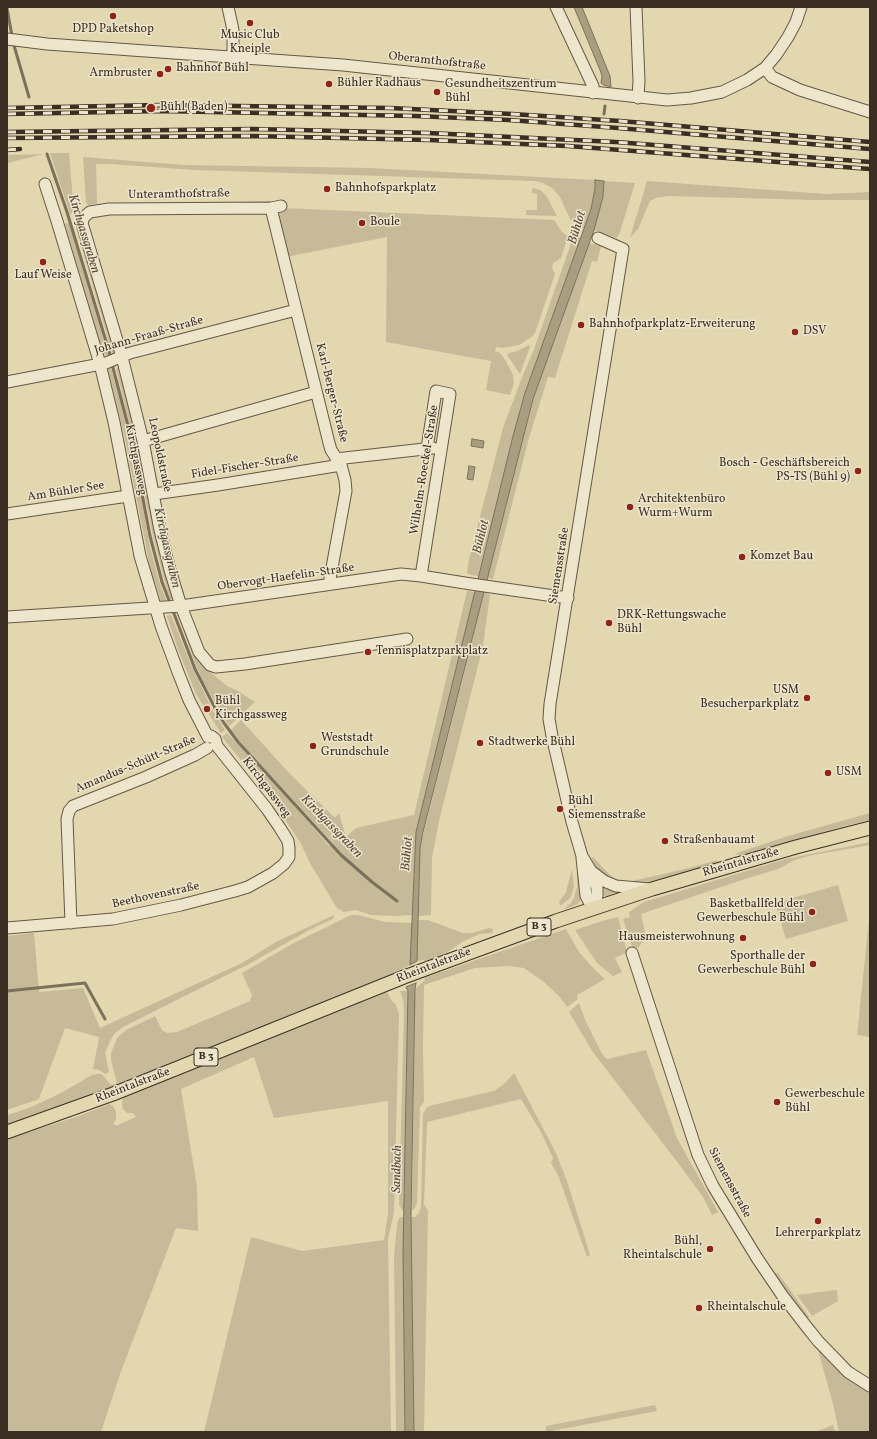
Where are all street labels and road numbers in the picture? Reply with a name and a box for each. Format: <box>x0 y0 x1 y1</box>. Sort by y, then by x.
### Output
street label: Oberamthofstraße <box>388 50 486 74</box>
street label: Unteramthofstraße <box>128 187 230 203</box>
street label: Johann-Fraaß-Straße <box>93 314 205 358</box>
street label: Karl-Berger-Straße <box>312 342 350 444</box>
street label: Wilhelm-Roeckel-Straße <box>408 404 442 536</box>
street label: Leopoldstraße <box>144 417 174 493</box>
street label: Kirchgassweg <box>121 423 149 497</box>
street label: Fidel-Fischer-Straße <box>190 451 300 483</box>
street label: Am Bühler See <box>27 479 105 505</box>
street label: Siemensstraße <box>547 526 573 606</box>
street label: Obervogt-Haefelin-Straße <box>217 561 355 595</box>
street label: Amandus-Schütt-Straße <box>74 733 198 797</box>
street label: Kirchgassweg <box>239 755 293 821</box>
street label: Rheintalstraße <box>701 845 781 881</box>
street label: Beethovenstraße <box>111 880 201 912</box>
road number: B 3 <box>527 918 551 936</box>
street label: Rheintalstraße <box>395 945 473 987</box>
road number: B 3 <box>194 1048 218 1066</box>
street label: Rheintalstraße <box>94 1065 172 1107</box>
street label: Siemensstraße <box>704 1145 754 1221</box>

